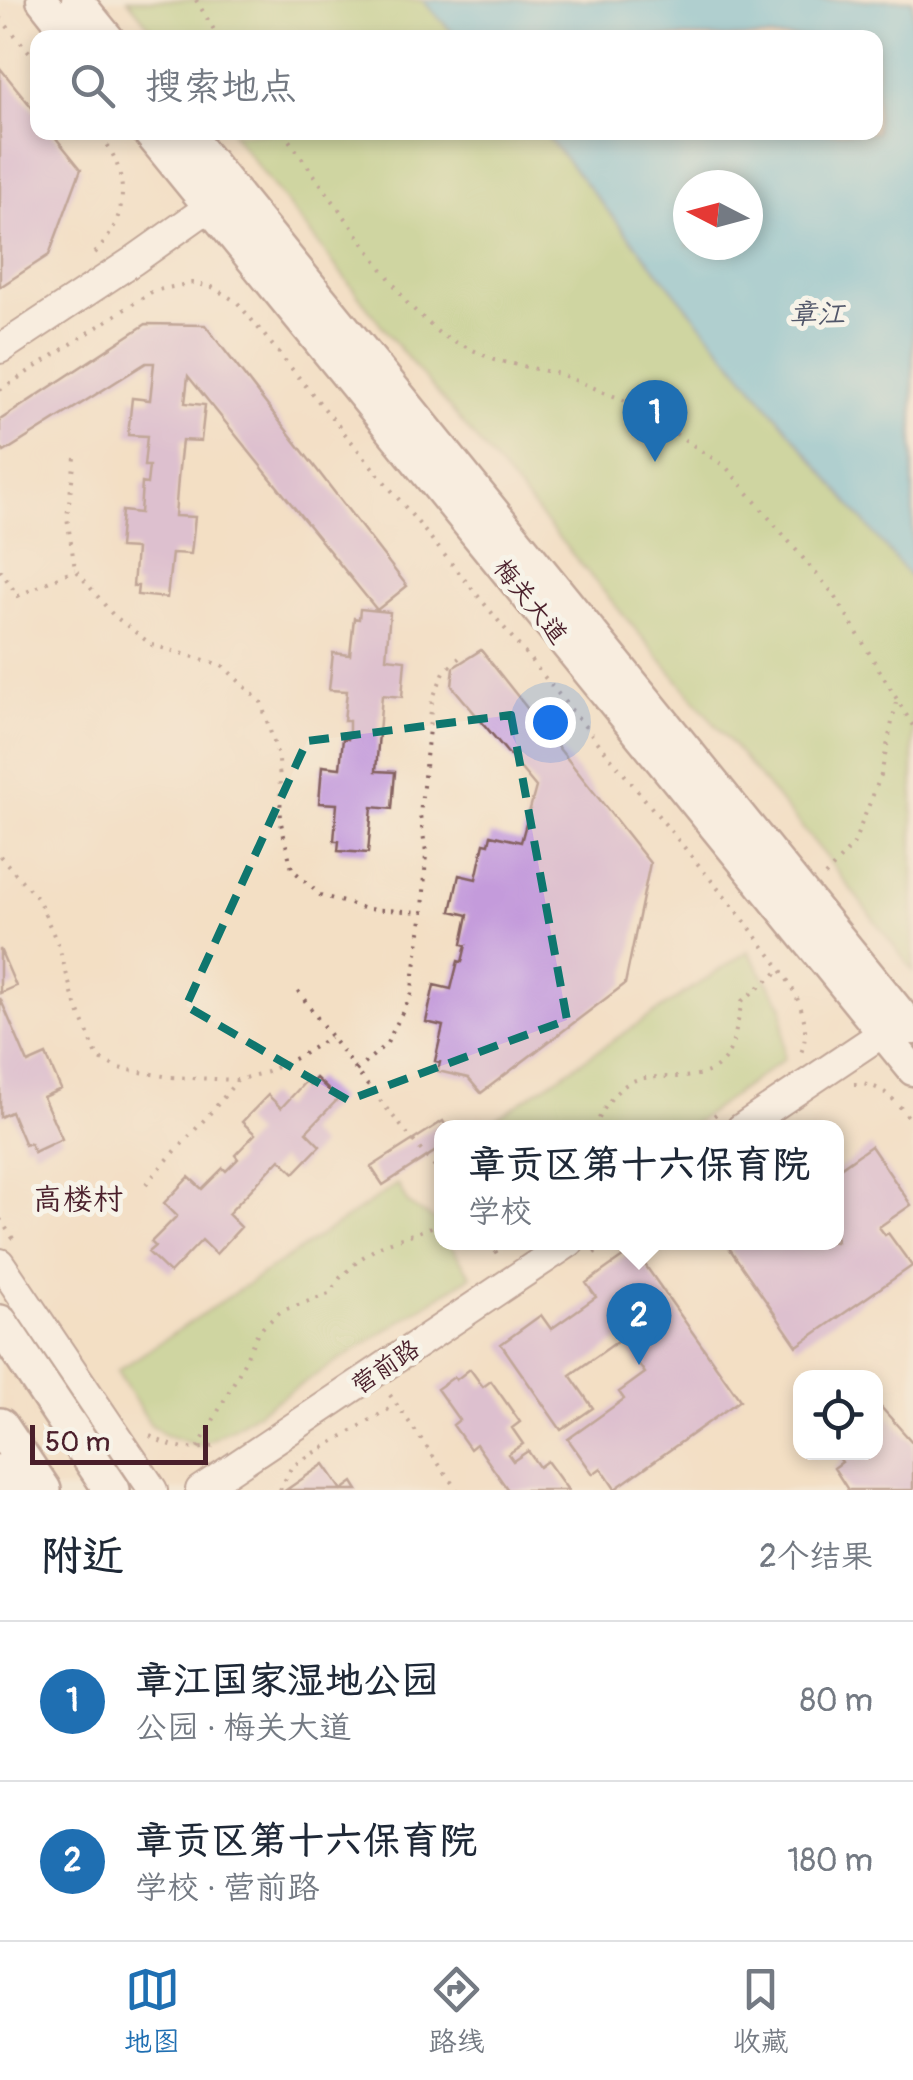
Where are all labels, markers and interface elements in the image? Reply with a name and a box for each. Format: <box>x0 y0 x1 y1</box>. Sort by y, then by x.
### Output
search box <box>30 30 883 140</box>
icon: search <box>65 58 120 113</box>
text: 搜索地点 <box>145 63 297 111</box>
north arrow <box>673 170 763 260</box>
water label: 章江 <box>789 297 847 332</box>
pin: 1 <box>622 380 688 462</box>
street label: 梅关大道 <box>486 553 573 651</box>
your location <box>525 697 576 748</box>
popup <box>434 1120 844 1250</box>
text: 章贡区第十六保育院 <box>468 1141 810 1189</box>
district label: 高楼村 <box>33 1181 123 1218</box>
text: 学校 <box>468 1192 532 1232</box>
pin: 2 <box>606 1282 672 1365</box>
street label: 营前路 <box>346 1333 426 1401</box>
map controls <box>793 1370 883 1460</box>
button: locate <box>793 1370 883 1460</box>
scale bar <box>30 1420 208 1464</box>
text: 50 m <box>45 1425 110 1460</box>
text: 附近 <box>40 1531 124 1583</box>
text: 2个结果 <box>759 1537 873 1577</box>
text: 章江国家湿地公园 <box>135 1657 439 1705</box>
text: 1 <box>66 1681 79 1721</box>
text: 80 m <box>800 1681 873 1721</box>
text: 公园 · 梅关大道 <box>135 1708 351 1748</box>
text: 章贡区第十六保育院 <box>135 1817 477 1865</box>
text: 2 <box>64 1841 81 1881</box>
text: 180 m <box>787 1841 873 1881</box>
text: 学校 · 营前路 <box>135 1868 319 1908</box>
tab: 地图 <box>124 1962 180 2060</box>
tab: 路线 <box>428 1962 485 2060</box>
tab: 收藏 <box>733 1962 789 2060</box>

